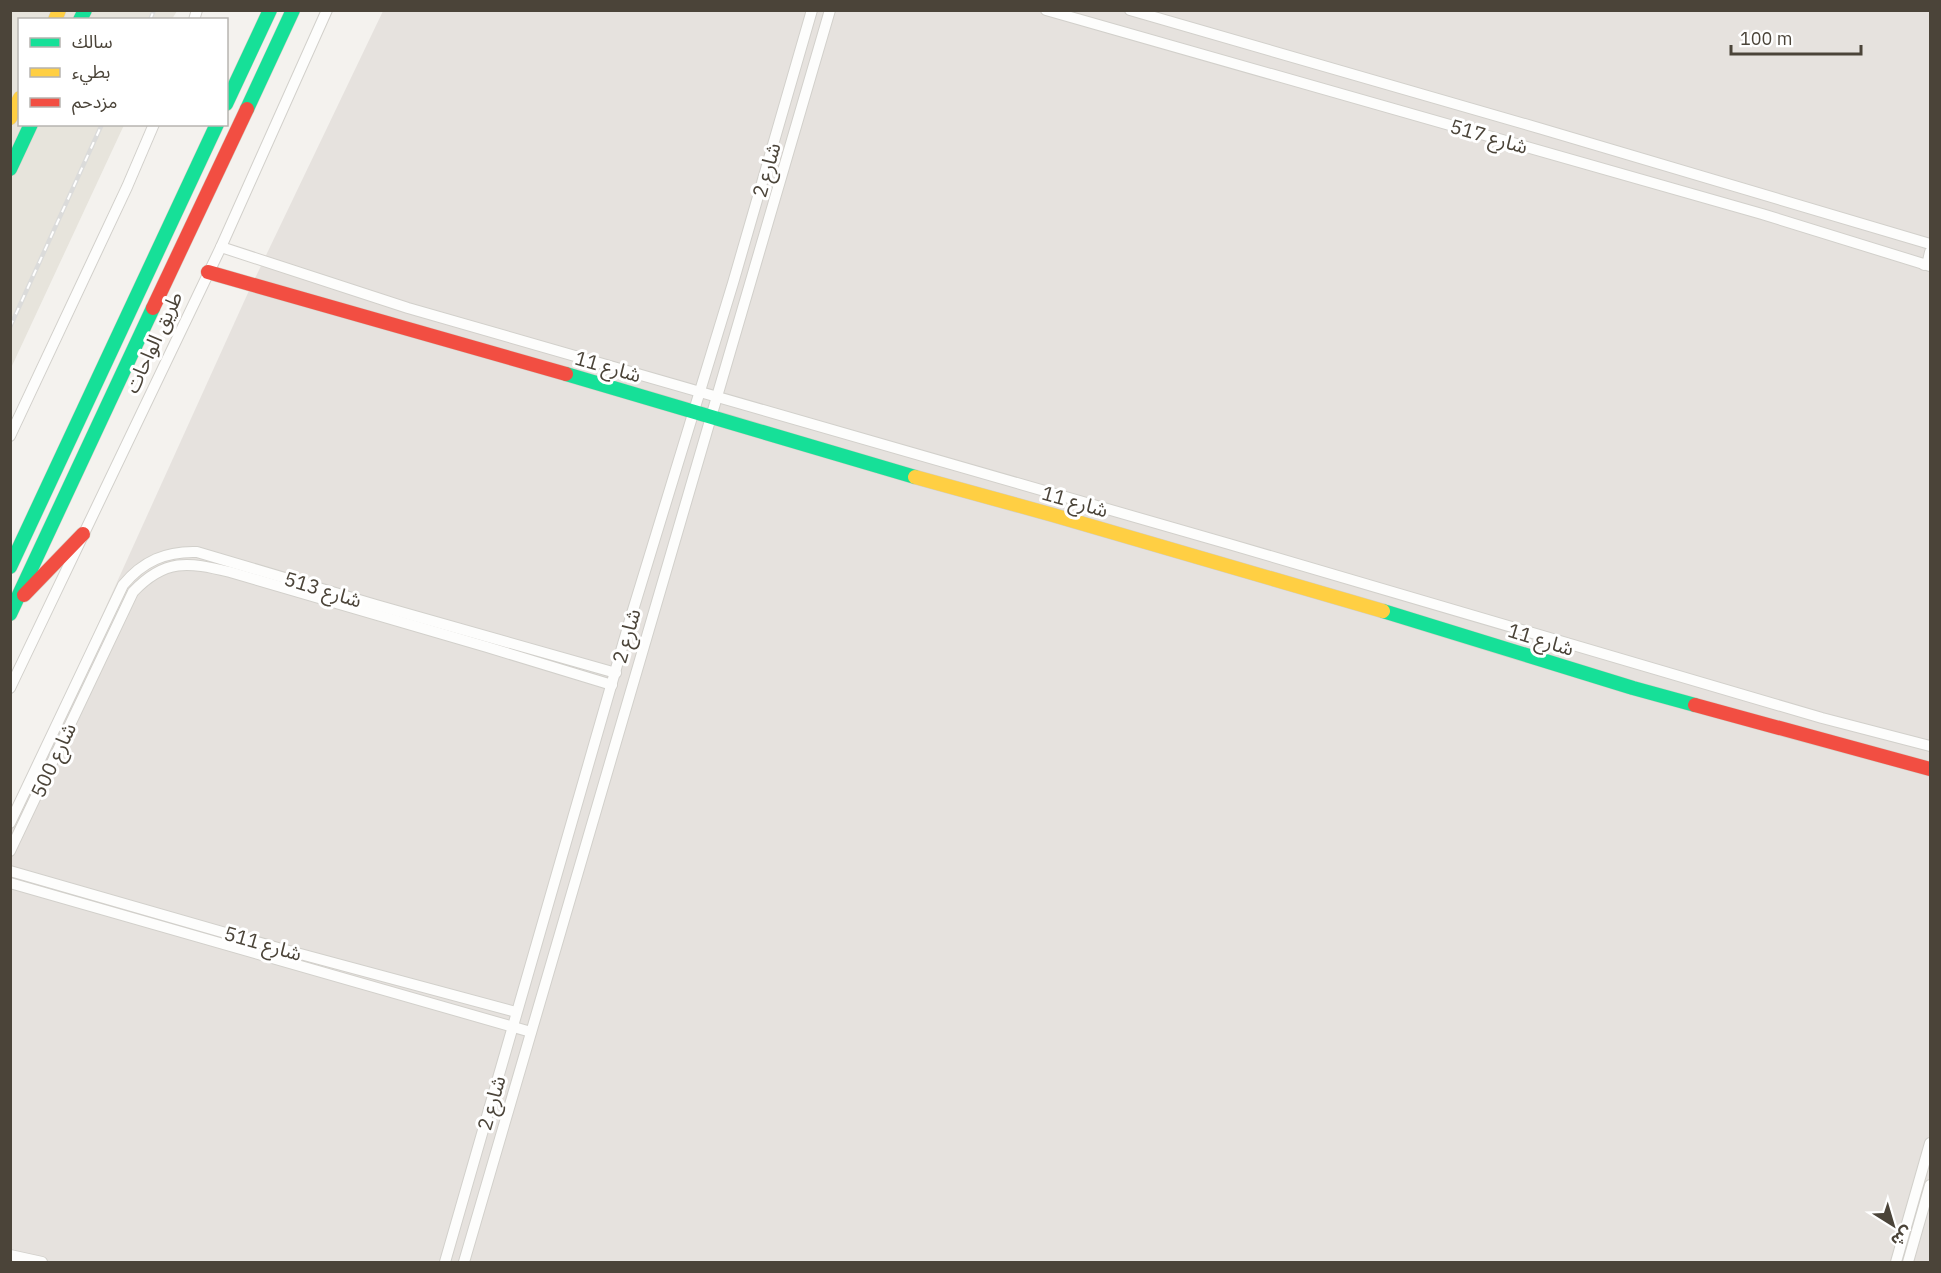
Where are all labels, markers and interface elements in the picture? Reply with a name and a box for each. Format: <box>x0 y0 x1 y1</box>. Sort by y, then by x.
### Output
legend <box>18 18 228 126</box>
scale bar <box>1731 18 1862 56</box>
text: 100 m <box>1740 27 1792 50</box>
text: سالك <box>72 30 113 53</box>
text: بطيء <box>72 60 110 85</box>
text: مزدحم <box>72 90 117 115</box>
street label: شارع 517 <box>1446 112 1531 162</box>
street label: شارع 2 <box>745 140 789 201</box>
street label: طريق الواحات <box>118 287 188 397</box>
street label: شارع 11 <box>571 344 644 390</box>
street label: شارع 11 <box>1038 479 1111 525</box>
street label: شارع 513 <box>280 564 365 615</box>
street label: شارع 2 <box>605 606 649 667</box>
street label: شارع 11 <box>1504 616 1577 664</box>
street label: شارع 500 <box>24 718 84 803</box>
street label: شارع 511 <box>220 919 305 969</box>
street label: شارع 2 <box>470 1073 514 1134</box>
north arrow <box>1863 1195 1923 1255</box>
text: ش <box>1887 1222 1917 1252</box>

